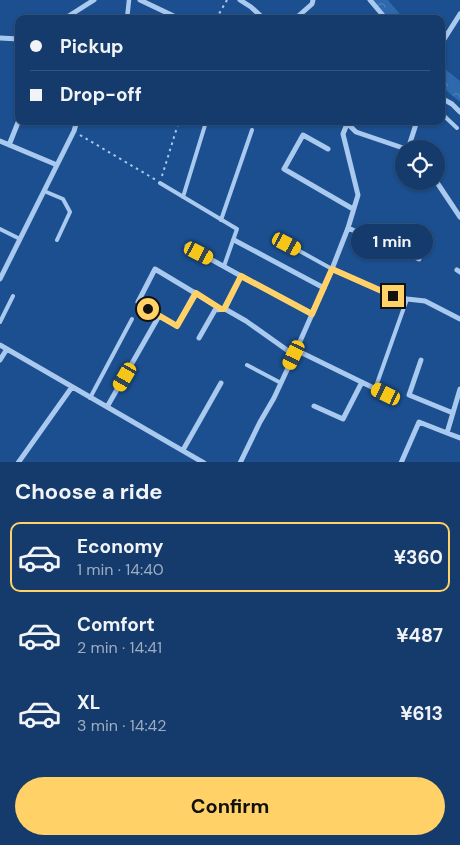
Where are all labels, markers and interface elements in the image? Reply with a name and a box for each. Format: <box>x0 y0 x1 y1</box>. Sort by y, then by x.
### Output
text: Pickup <box>60 34 124 59</box>
text: Drop-off <box>60 82 142 107</box>
map controls <box>395 140 445 190</box>
button: locate <box>395 140 445 190</box>
callout: 1 min <box>352 224 434 258</box>
car <box>270 230 303 258</box>
text: 1 min <box>373 231 411 252</box>
car <box>182 240 215 266</box>
route end <box>382 285 404 307</box>
route start <box>137 298 159 320</box>
car <box>280 338 307 372</box>
car <box>111 360 138 394</box>
car <box>369 381 402 407</box>
text: Choose a ride <box>15 477 163 506</box>
text: Economy <box>77 534 164 559</box>
icon: car <box>17 535 62 580</box>
text: ¥360 <box>394 545 443 570</box>
text: 1 min · 14:40 <box>77 559 164 580</box>
text: Comfort <box>77 612 155 637</box>
icon: car <box>17 613 62 658</box>
text: ¥487 <box>396 623 443 648</box>
text: 2 min · 14:41 <box>77 637 162 658</box>
text: XL <box>77 690 100 715</box>
icon: car <box>17 691 62 736</box>
text: ¥613 <box>400 701 443 726</box>
text: 3 min · 14:42 <box>77 715 167 736</box>
button: Confirm <box>15 777 445 835</box>

